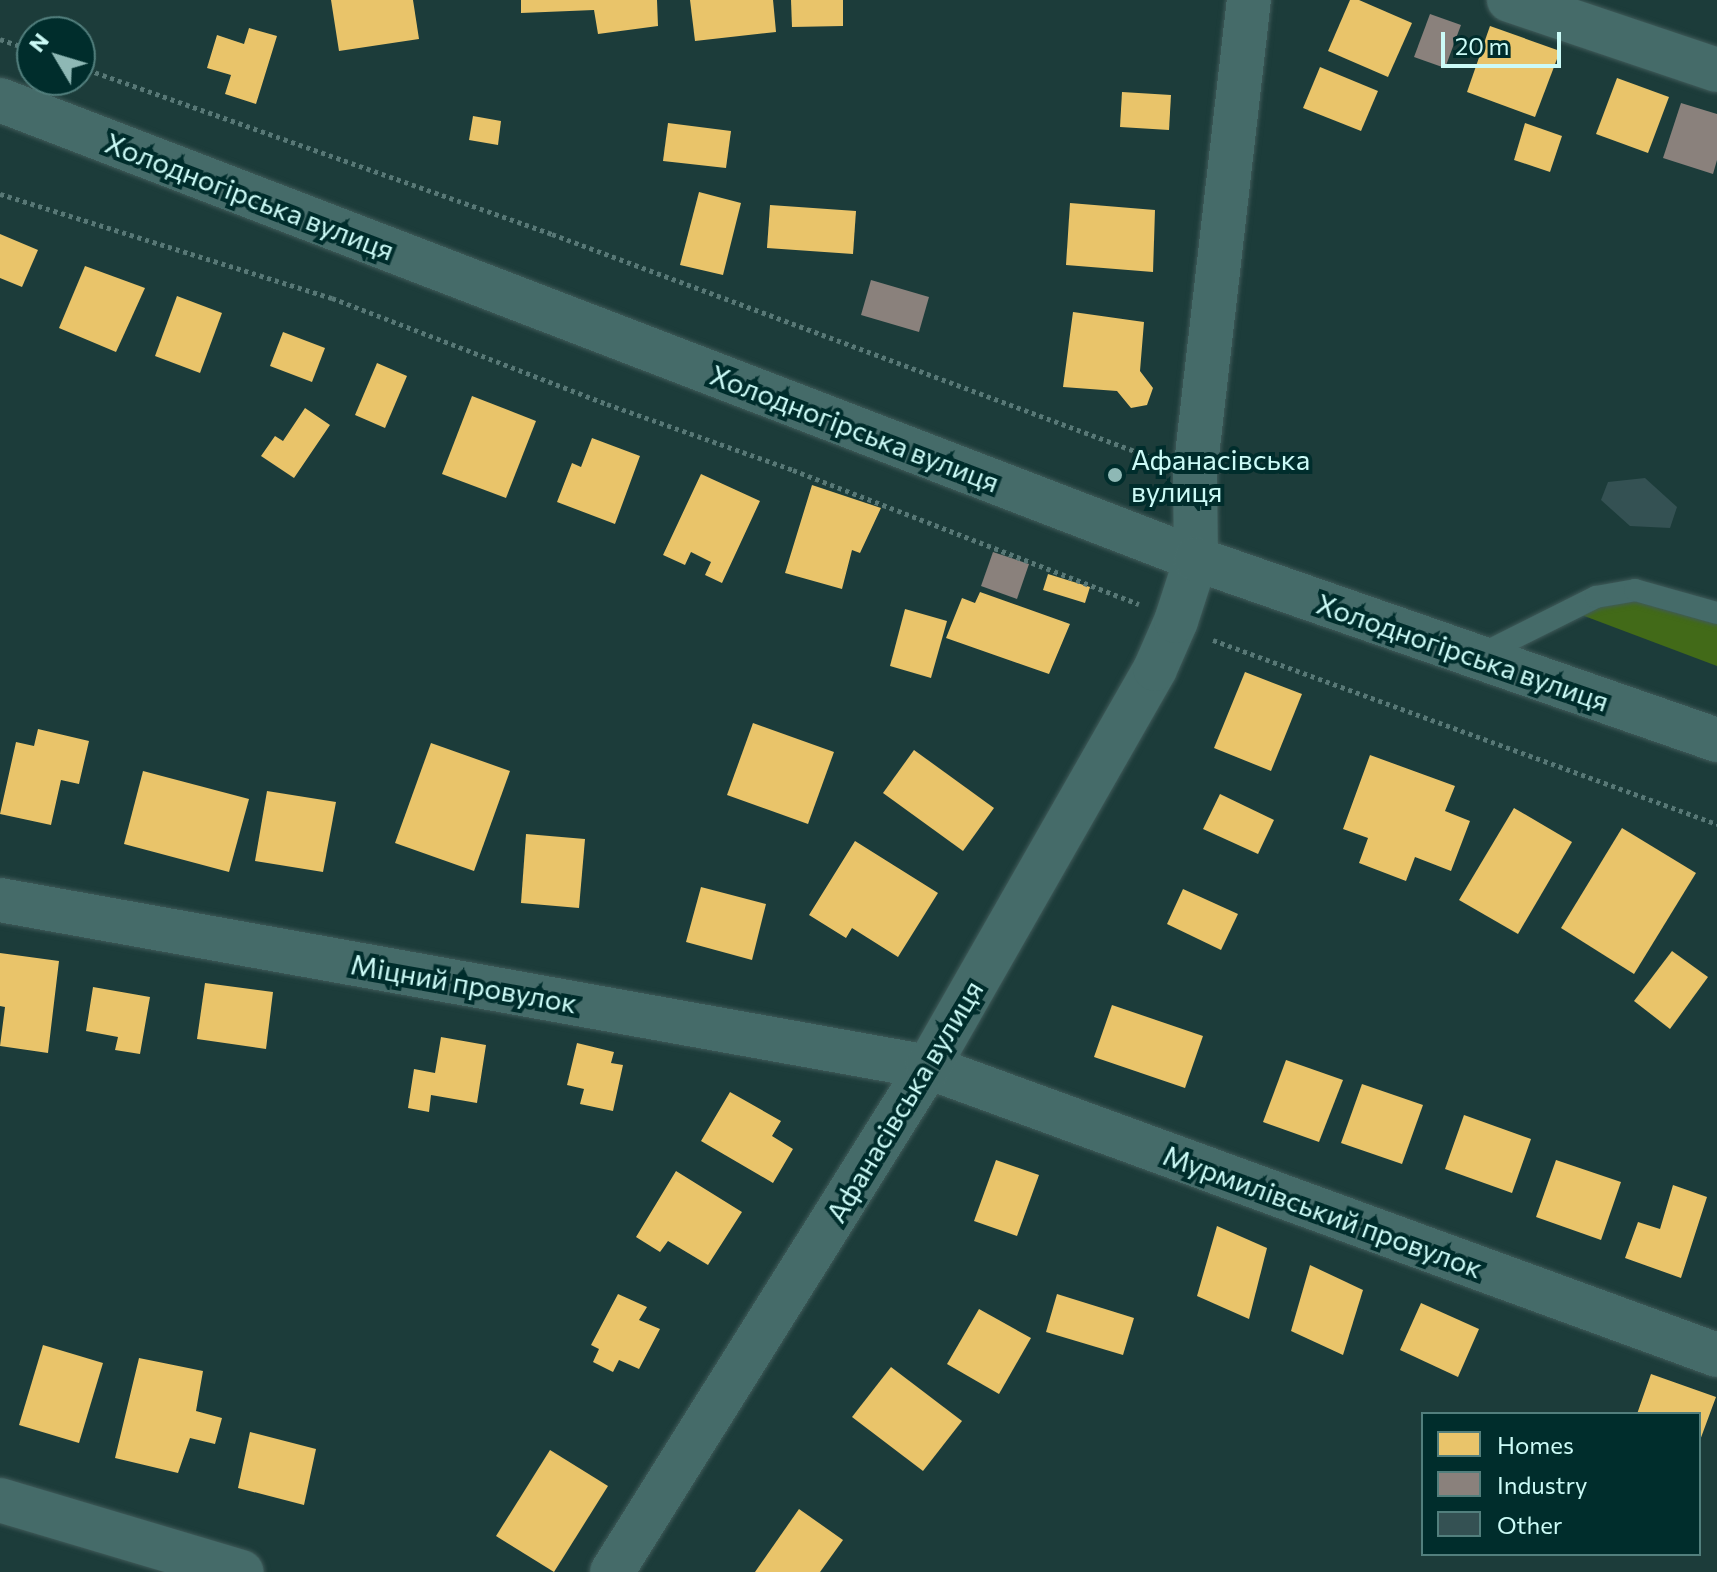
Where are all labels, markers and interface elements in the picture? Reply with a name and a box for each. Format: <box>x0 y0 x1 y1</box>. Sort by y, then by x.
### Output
north arrow <box>16 16 96 96</box>
scale bar <box>1445 16 1565 66</box>
text: N <box>23 27 54 57</box>
text: 20 m <box>1455 31 1509 60</box>
street label: Холодногірська вулиця <box>101 125 399 267</box>
street label: Холодногірська вулиця <box>706 357 1004 499</box>
place label: Афанасівська вулиця <box>1131 442 1310 508</box>
marker: Афанасівська вулиця <box>1106 466 1124 484</box>
street label: Холодногірська вулиця <box>1312 586 1614 718</box>
street label: Міцний провулок <box>348 947 580 1019</box>
street label: Афанасівська вулиця <box>818 974 990 1228</box>
street label: Мурмилівський провулок <box>1159 1138 1487 1284</box>
legend <box>1421 1412 1701 1556</box>
text: Homes <box>1497 1430 1574 1459</box>
text: Industry <box>1497 1470 1587 1499</box>
text: Other <box>1497 1510 1562 1539</box>

